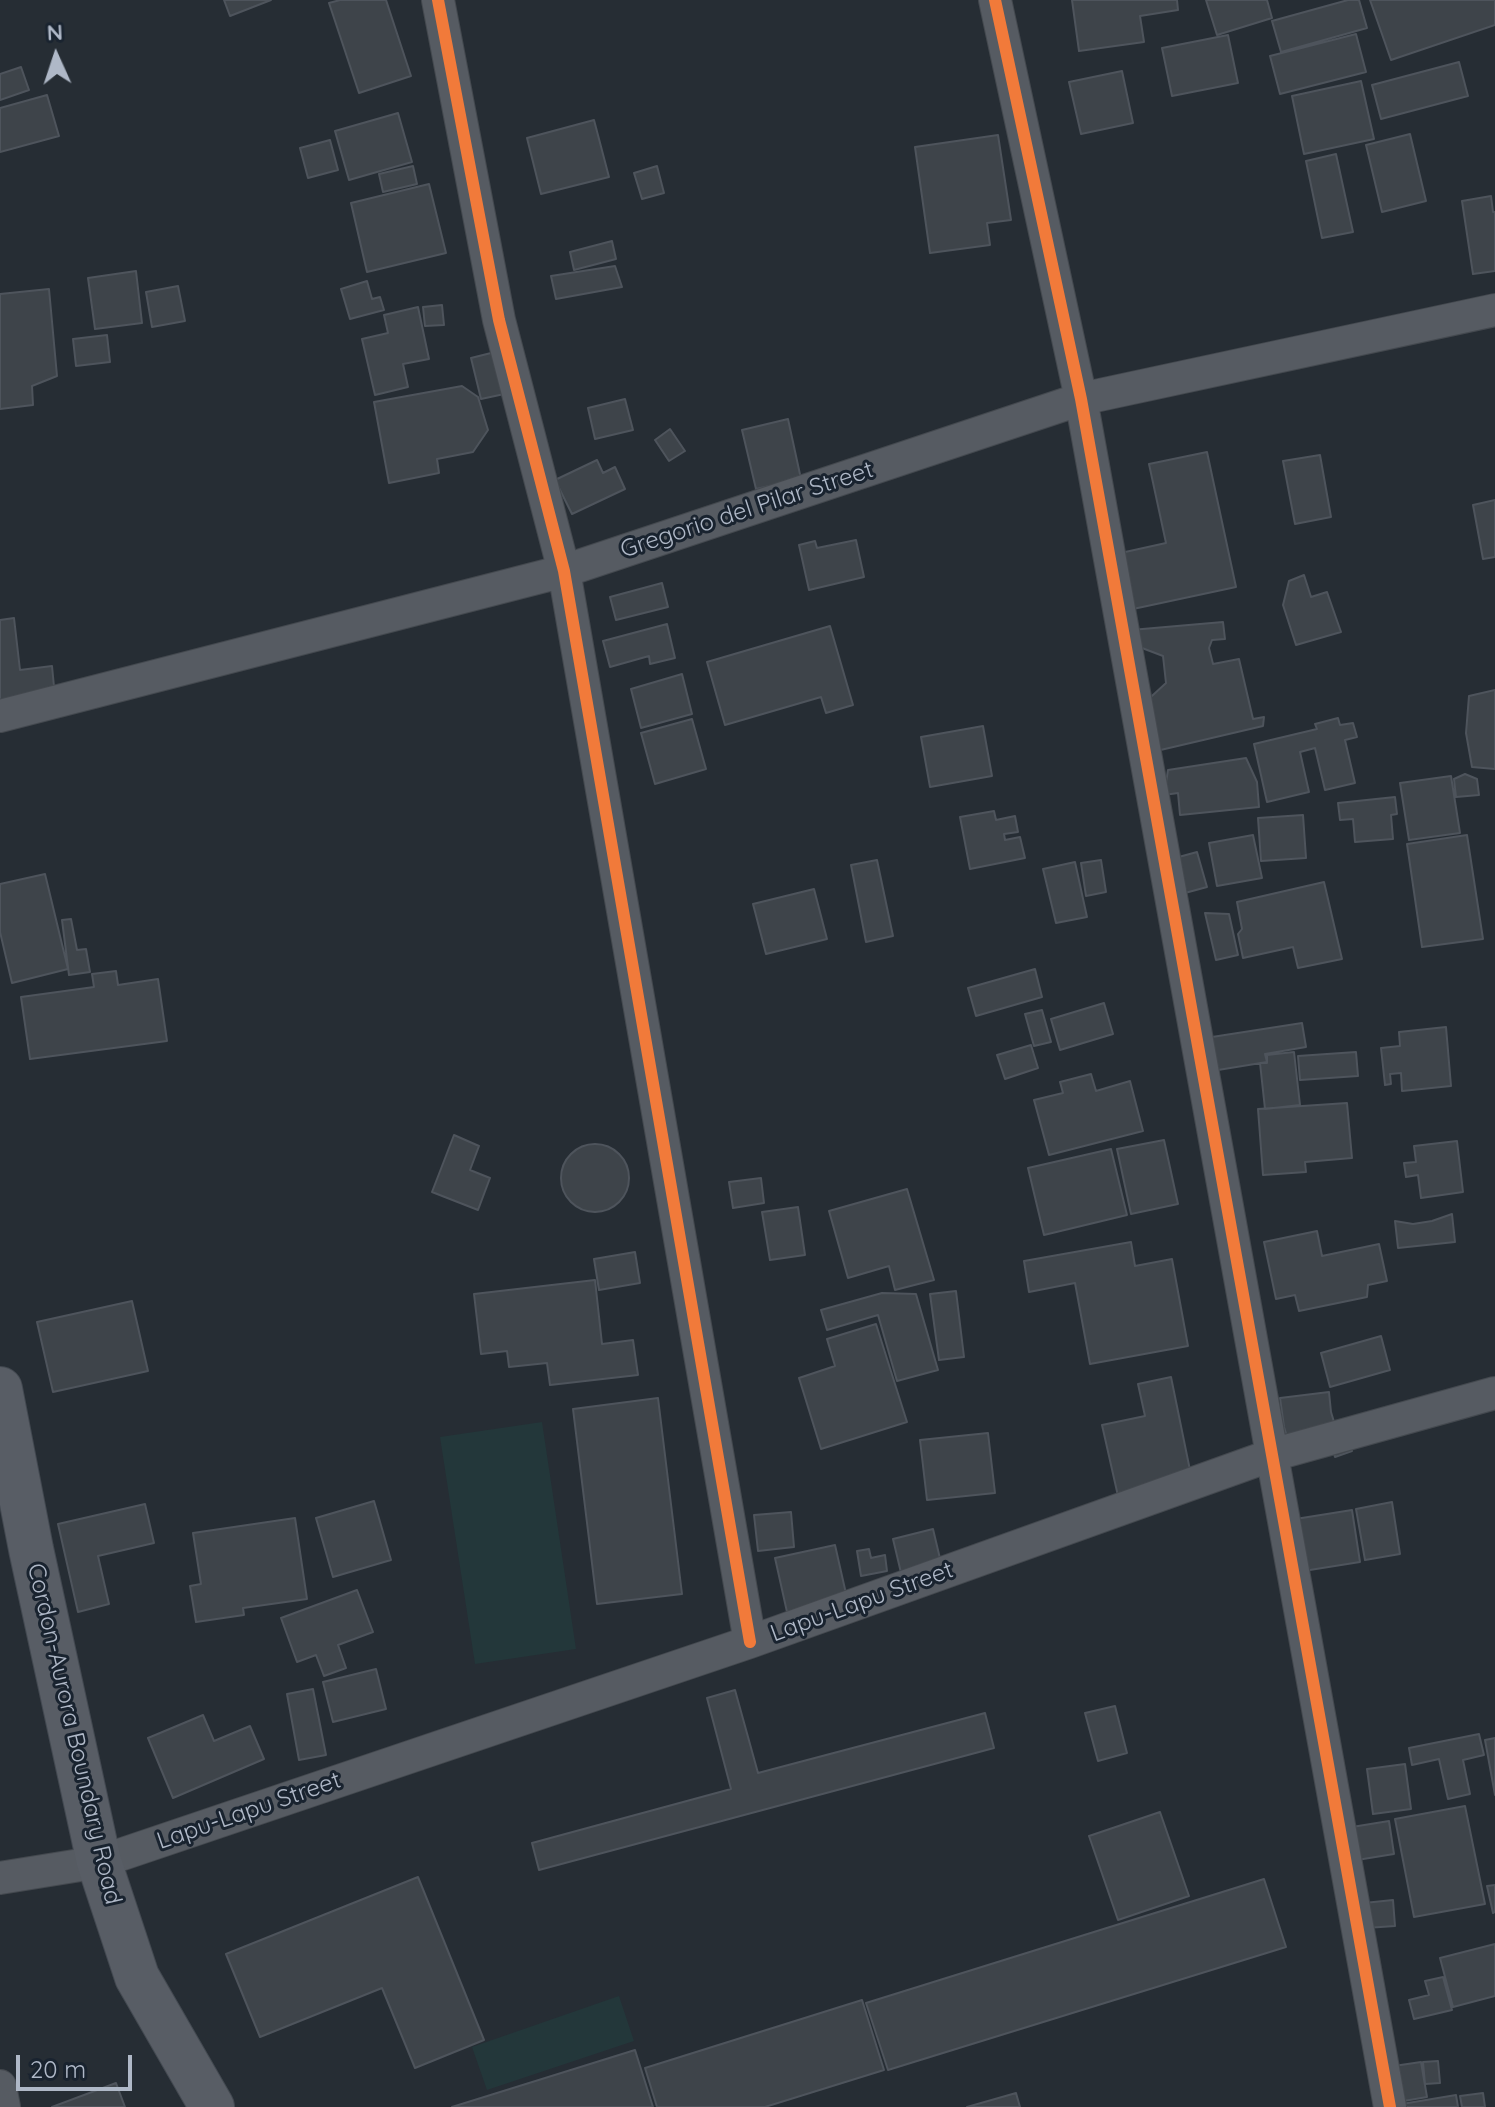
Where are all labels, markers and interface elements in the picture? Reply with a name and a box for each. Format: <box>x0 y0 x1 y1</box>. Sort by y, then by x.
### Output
north arrow <box>16 16 96 96</box>
text: N <box>46 18 64 46</box>
street label: Gregorio del Pilar Street <box>617 455 877 565</box>
street label: Lapu-Lapu Street <box>767 1556 957 1648</box>
street label: Cordon-Aurora Boundary Road <box>21 1561 127 1907</box>
street label: Lapu-Lapu Street <box>153 1766 345 1856</box>
scale bar <box>20 2039 136 2089</box>
text: 20 m <box>30 2054 86 2084</box>

